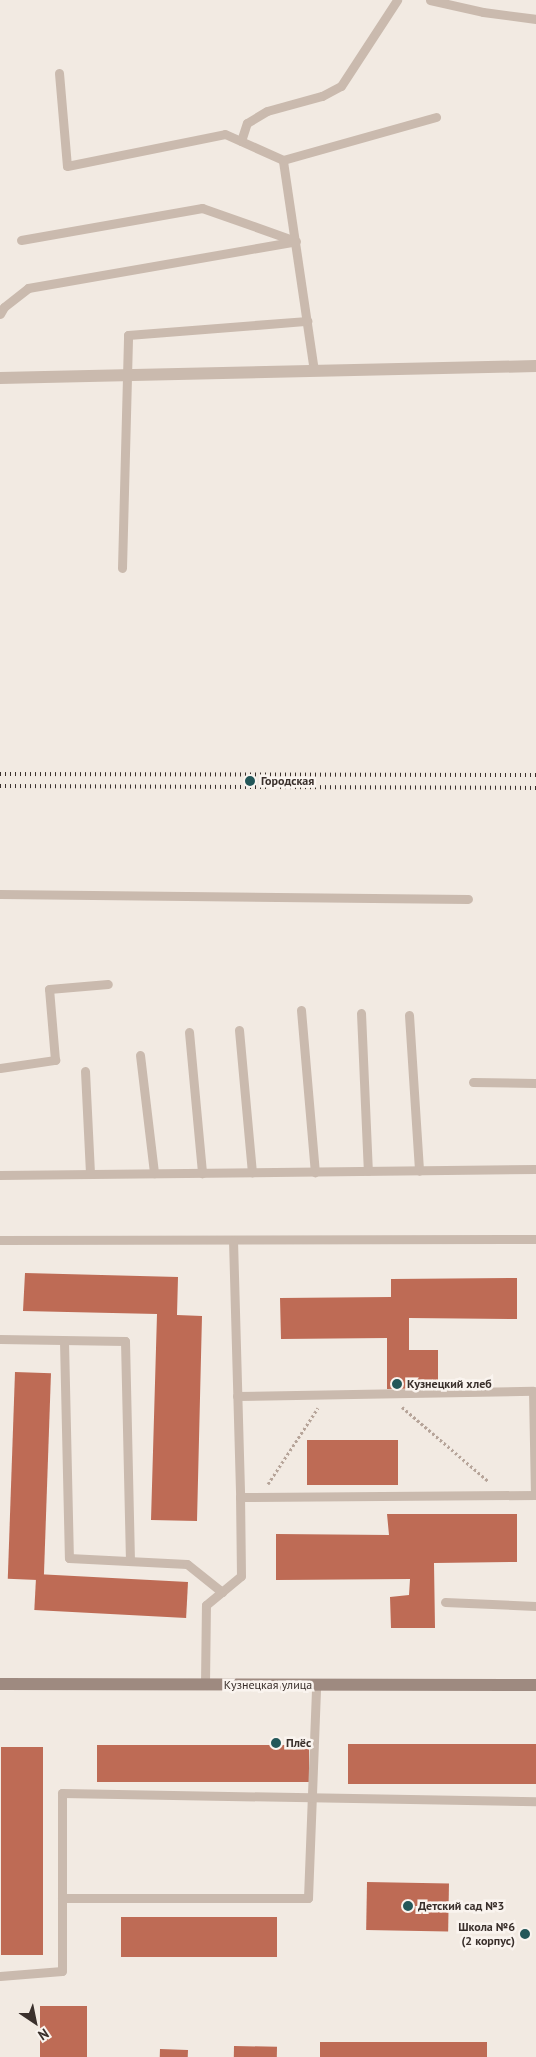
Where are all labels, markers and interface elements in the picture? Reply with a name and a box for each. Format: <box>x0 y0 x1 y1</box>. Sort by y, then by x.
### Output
marker: Городская <box>243 774 257 788</box>
place label: Городская <box>261 774 314 788</box>
place label: Кузнецкий хлеб <box>407 1377 492 1391</box>
marker: Кузнецкий хлеб <box>391 1378 403 1390</box>
street label: Кузнецкая улица <box>224 1678 312 1692</box>
place label: Плёс <box>286 1736 311 1750</box>
marker: Плёс <box>270 1737 282 1749</box>
place label: Детский сад №3 <box>418 1899 504 1913</box>
marker: Детский сад №3 <box>402 1900 414 1912</box>
place label: Школа №6 (2 корпус) <box>458 1920 515 1948</box>
marker: Школа №6 (2 корпус) <box>519 1928 531 1940</box>
north arrow <box>10 1997 60 2047</box>
text: N <box>35 2024 52 2044</box>

